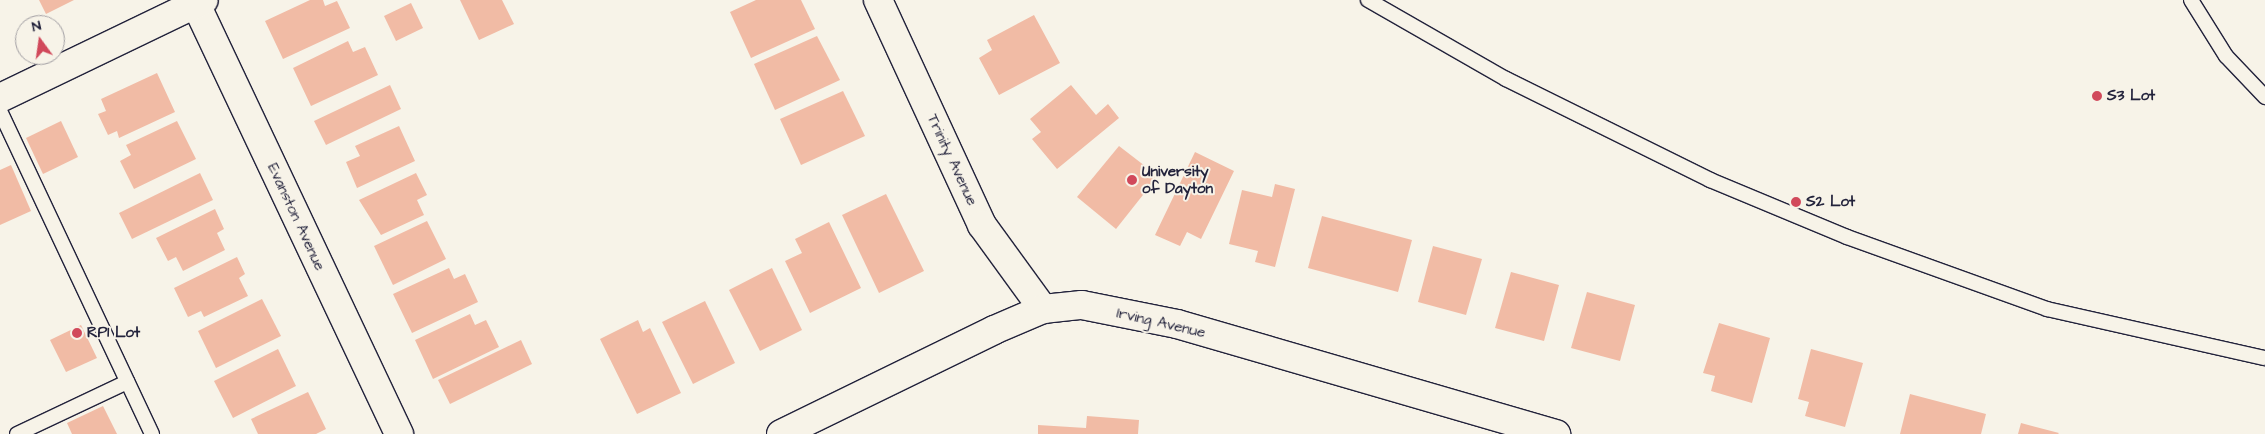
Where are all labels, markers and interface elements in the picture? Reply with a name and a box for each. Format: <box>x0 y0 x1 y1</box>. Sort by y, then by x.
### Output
north arrow <box>15 15 65 65</box>
text: N <box>30 16 43 37</box>
place label: S3 Lot <box>2107 87 2155 105</box>
marker: S3 Lot <box>2091 90 2103 102</box>
street label: Trinity Avenue <box>923 111 981 209</box>
street label: Evanston Avenue <box>263 161 329 273</box>
place label: University of Dayton <box>1142 162 1213 197</box>
marker: University of Dayton <box>1126 174 1138 186</box>
place label: S2 Lot <box>1806 193 1855 211</box>
marker: S2 Lot <box>1790 196 1802 208</box>
street label: Irving Avenue <box>1115 304 1207 342</box>
place label: RP1 Lot <box>87 324 140 342</box>
marker: RP1 Lot <box>71 327 83 339</box>

